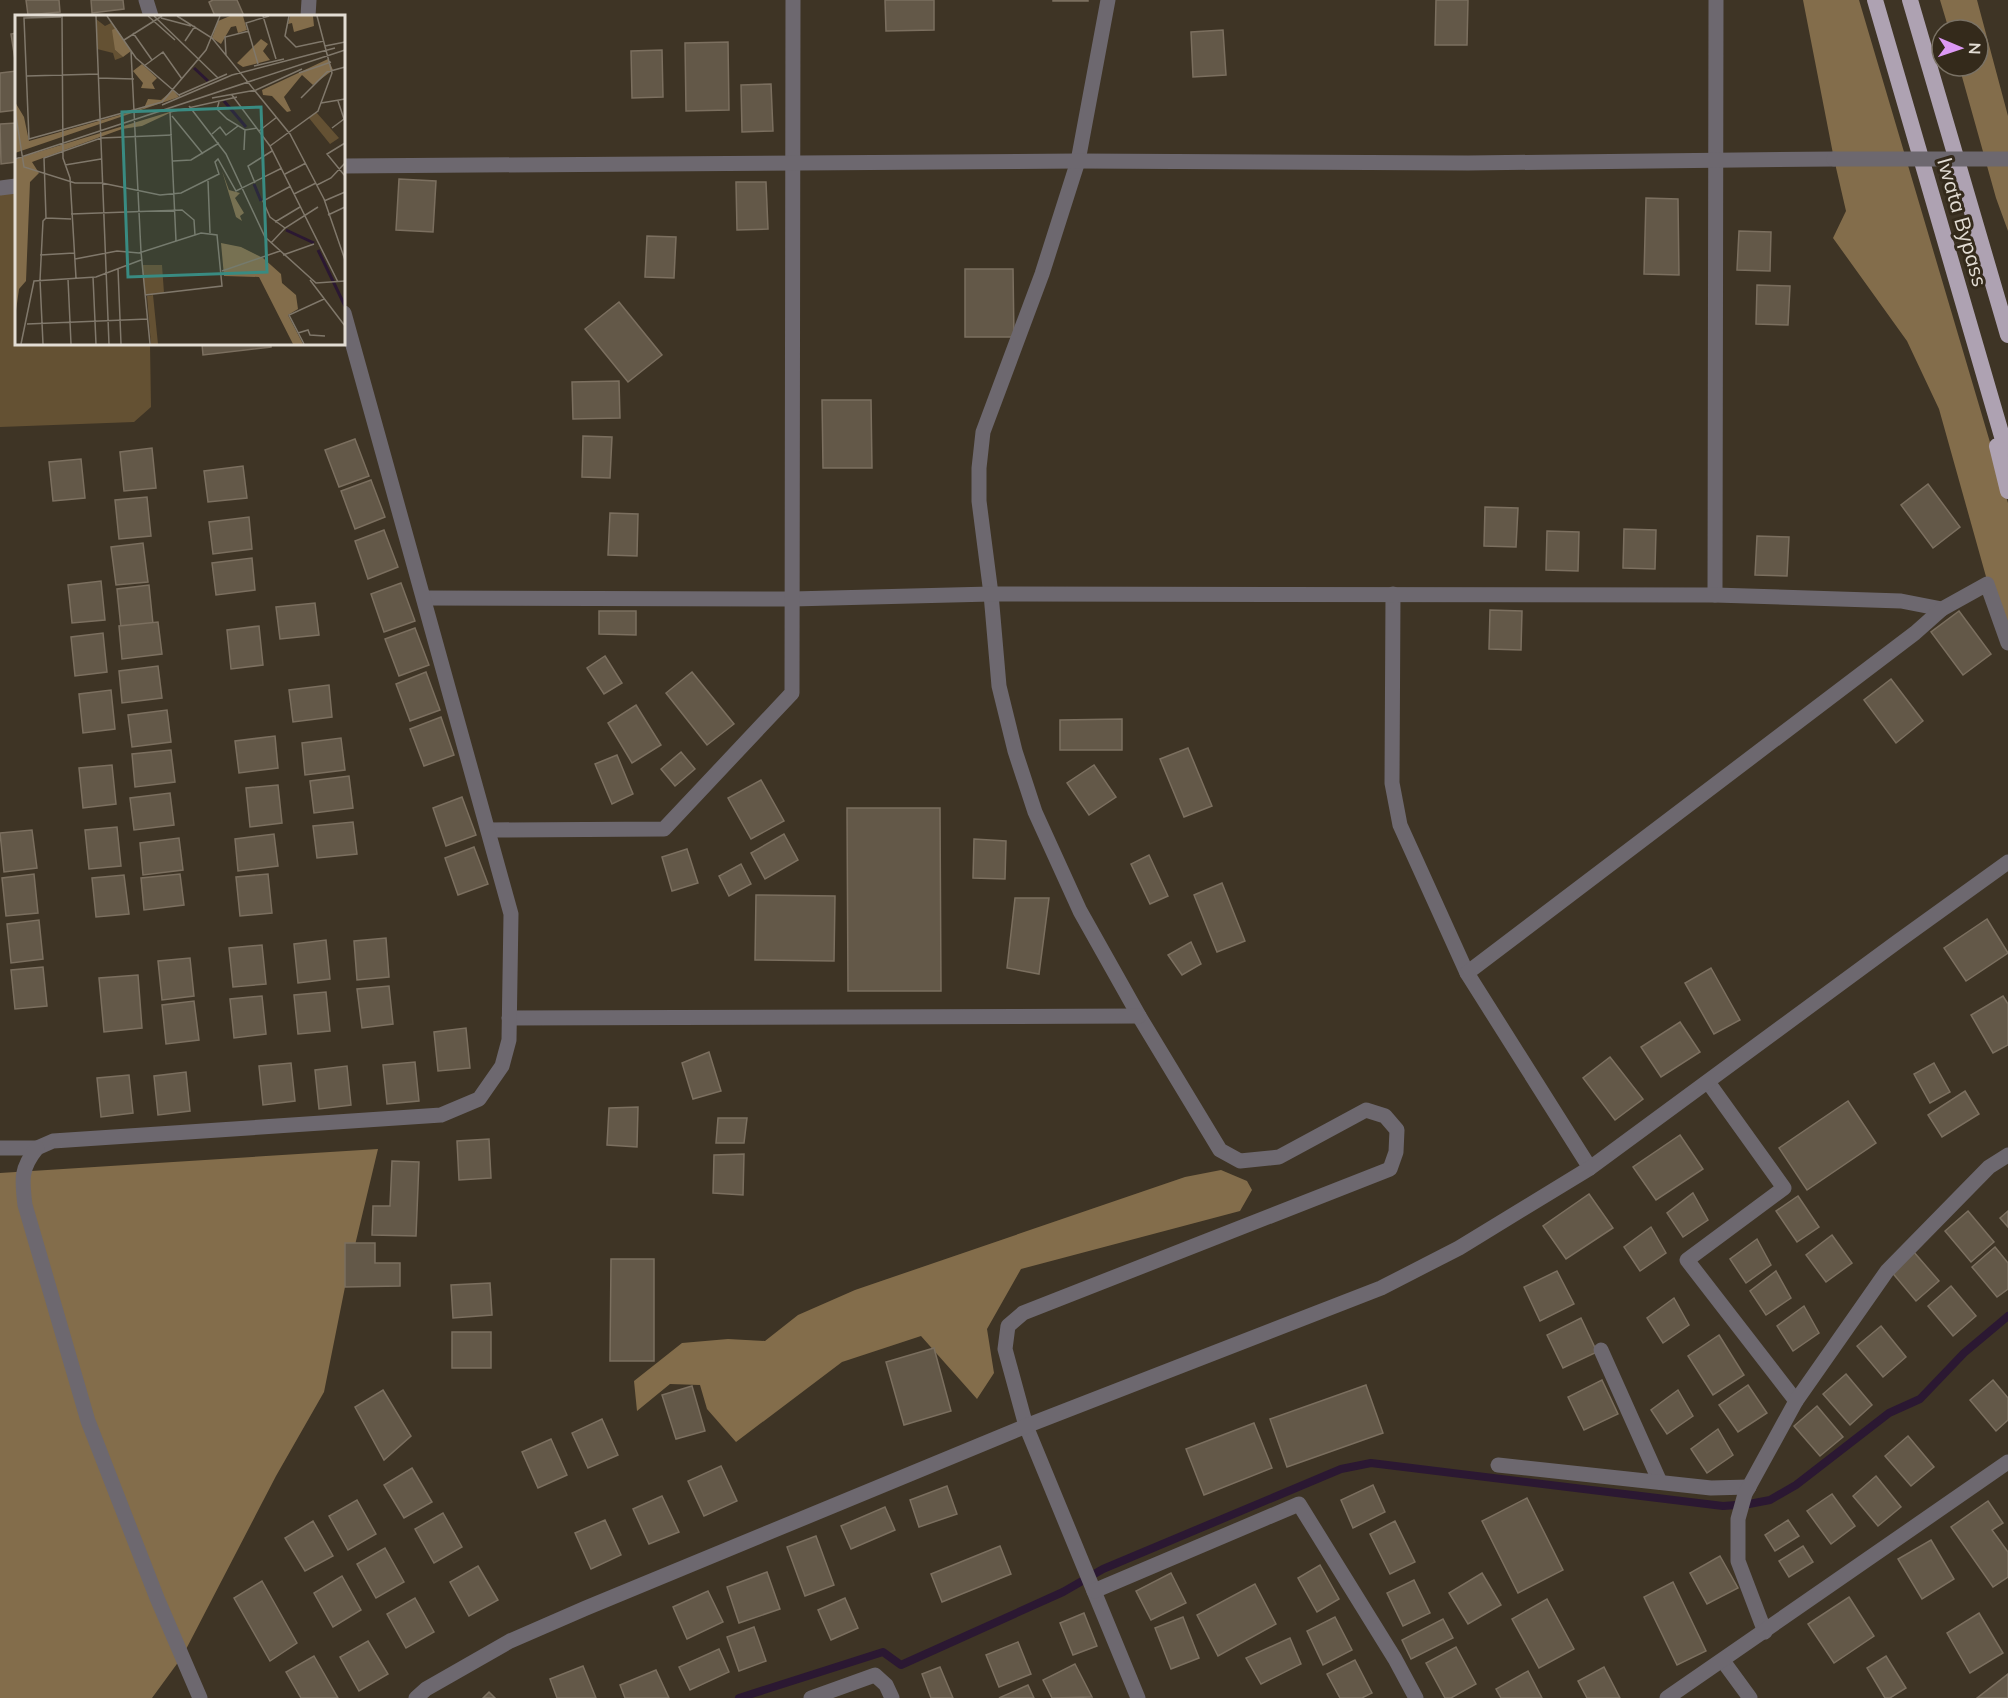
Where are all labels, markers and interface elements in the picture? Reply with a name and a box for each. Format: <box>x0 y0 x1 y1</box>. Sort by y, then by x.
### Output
inset map <box>15 15 345 345</box>
north arrow <box>1930 18 1990 78</box>
text: N <box>1965 42 1985 55</box>
street label: Iwata Bypass <box>1932 155 1994 289</box>

